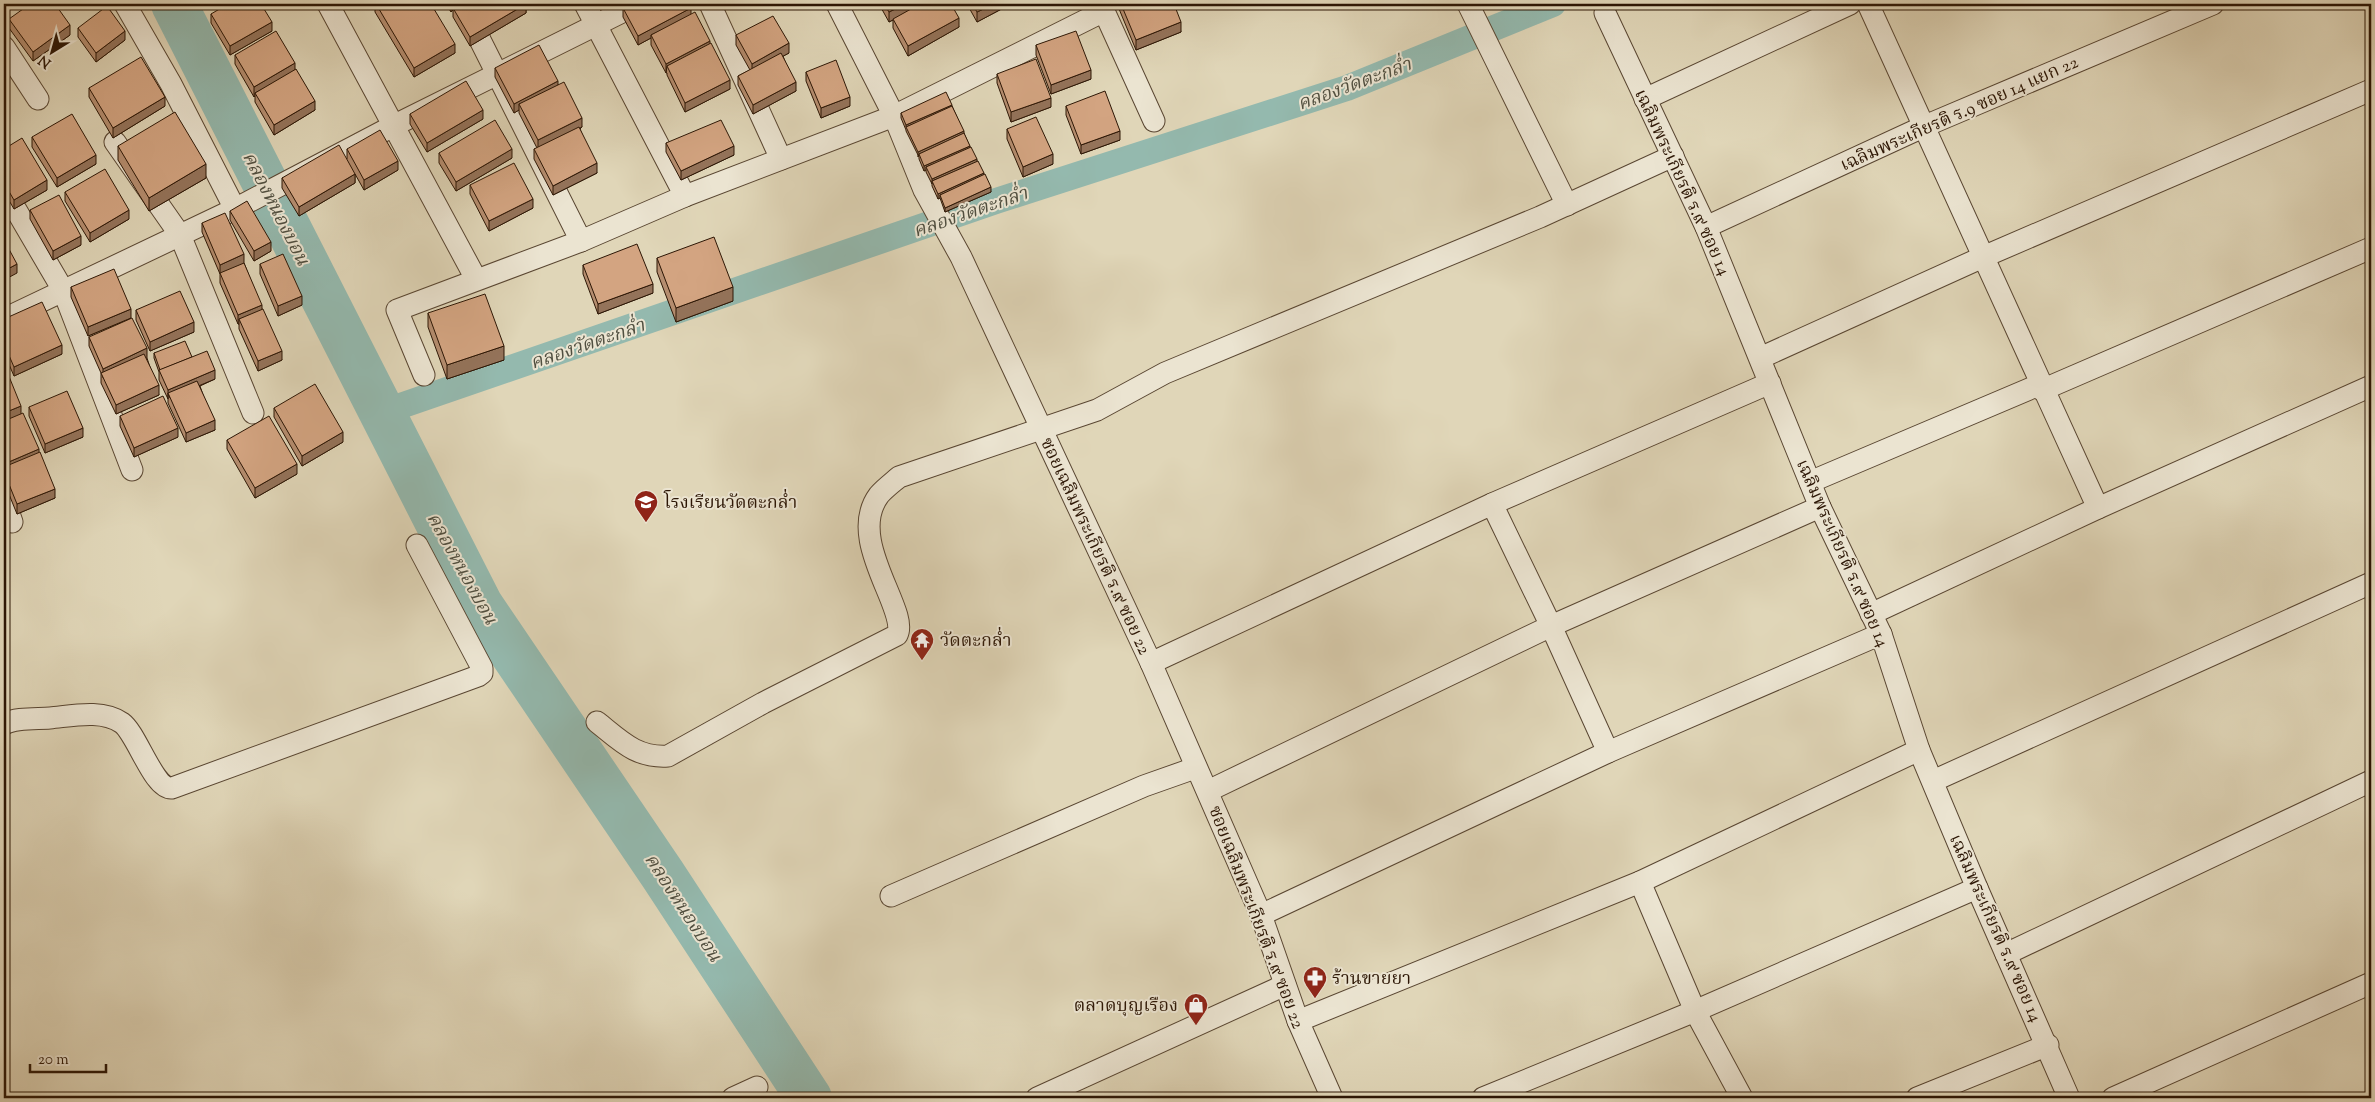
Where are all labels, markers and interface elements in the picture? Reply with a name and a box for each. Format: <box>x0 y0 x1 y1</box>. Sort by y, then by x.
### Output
north arrow <box>28 28 78 78</box>
text: N <box>35 49 56 72</box>
water label: คลองวัดตะกล่ำ <box>1293 49 1416 118</box>
street label: เฉลิมพระเกียรติ ร.9 ซอย 14 แยก 22 <box>1837 50 2084 179</box>
street label: เฉลิมพระเกียรติ ร.๙ ซอย 14 <box>1626 85 1736 280</box>
water label: คลองหนองบอน <box>234 148 315 271</box>
water label: คลองวัดตะกล่ำ <box>909 178 1032 246</box>
water label: คลองวัดตะกล่ำ <box>526 310 649 378</box>
street label: ซอยเฉลิมพระเกียรติ ร.๙ ซอย 22 <box>1032 434 1156 660</box>
street label: เฉลิมพระเกียรติ ร.๙ ซอย 14 <box>1788 456 1894 652</box>
place label: โรงเรียนวัดตะกล่ำ <box>663 488 797 517</box>
school or university icon: โรงเรียนวัดตะกล่ำ <box>633 489 659 523</box>
water label: คลองหนองบอน <box>419 508 503 631</box>
place label: วัดตะกล่ำ <box>940 626 1012 655</box>
temple icon: วัดตะกล่ำ <box>909 627 935 661</box>
street label: ซอยเฉลิมพระเกียรติ ร.๙ ซอย 22 <box>1201 802 1310 1034</box>
street label: เฉลิมพระเกียรติ ร.๙ ซอย 14 <box>1941 831 2047 1027</box>
water label: คลองหนองบอน <box>637 849 727 968</box>
pharmacy icon: ร้านขายยา <box>1302 965 1328 999</box>
place label: ร้านขายยา <box>1332 967 1411 993</box>
shop icon: ตลาดบุญเรือง <box>1183 992 1209 1026</box>
place label: ตลาดบุญเรือง <box>1074 994 1178 1020</box>
scale bar <box>30 1042 106 1074</box>
text: 20 m <box>38 1050 69 1071</box>

